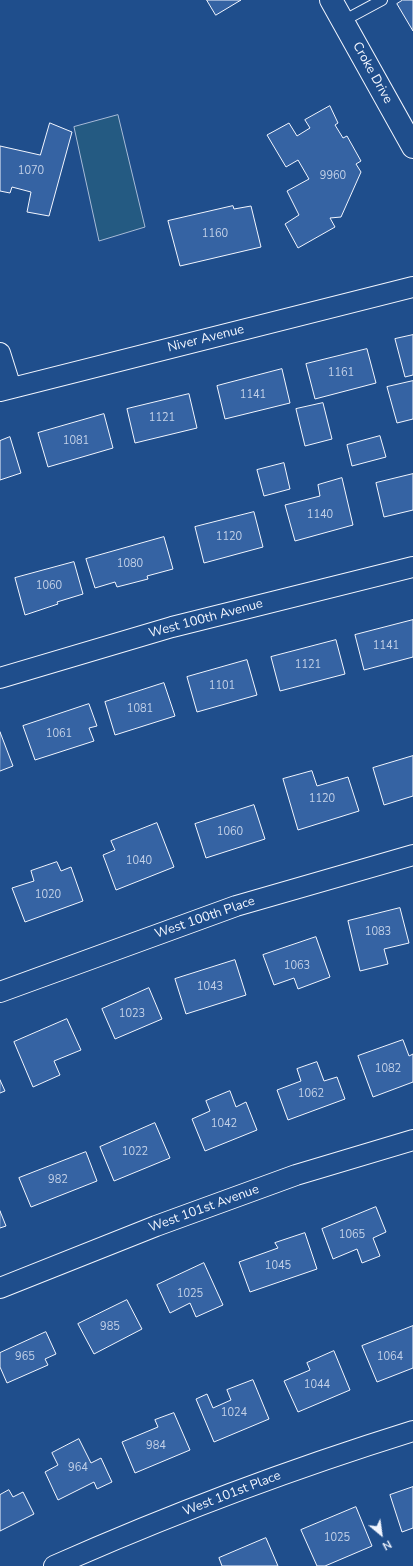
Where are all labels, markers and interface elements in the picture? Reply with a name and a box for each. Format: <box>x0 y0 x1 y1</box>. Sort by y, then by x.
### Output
street label: Croke Drive <box>349 39 395 107</box>
house number: 1070 <box>18 164 44 178</box>
house number: 9960 <box>320 169 346 183</box>
house number: 1160 <box>202 227 228 241</box>
street label: Niver Avenue <box>166 322 246 356</box>
house number: 1161 <box>328 366 354 380</box>
house number: 1141 <box>240 388 266 402</box>
house number: 1121 <box>149 411 175 425</box>
house number: 1081 <box>63 434 89 448</box>
house number: 1140 <box>307 508 333 522</box>
house number: 1120 <box>216 530 242 544</box>
house number: 1080 <box>117 557 143 571</box>
house number: 1060 <box>36 579 62 593</box>
street label: West 100th Avenue <box>147 596 265 642</box>
house number: 1141 <box>373 639 399 653</box>
house number: 1121 <box>295 658 321 672</box>
house number: 1101 <box>209 679 235 693</box>
house number: 1081 <box>127 702 153 716</box>
house number: 1061 <box>46 727 72 741</box>
house number: 1120 <box>309 792 335 806</box>
house number: 1060 <box>217 825 243 839</box>
house number: 1040 <box>126 854 152 868</box>
house number: 1020 <box>35 888 61 902</box>
street label: West 100th Place <box>153 894 257 942</box>
house number: 1083 <box>365 925 391 939</box>
house number: 1063 <box>284 959 310 973</box>
house number: 1043 <box>197 980 223 994</box>
house number: 1023 <box>119 1007 145 1021</box>
house number: 1082 <box>375 1062 401 1076</box>
house number: 1062 <box>298 1087 324 1101</box>
house number: 1042 <box>211 1117 237 1131</box>
house number: 1022 <box>122 1145 148 1159</box>
house number: 982 <box>48 1173 68 1187</box>
street label: West 101st Avenue <box>147 1182 261 1236</box>
house number: 1065 <box>339 1228 365 1242</box>
house number: 1045 <box>265 1259 291 1273</box>
house number: 1025 <box>177 1287 203 1301</box>
house number: 985 <box>100 1320 120 1334</box>
house number: 965 <box>15 1350 35 1364</box>
house number: 1064 <box>377 1350 403 1364</box>
house number: 1044 <box>304 1378 330 1392</box>
house number: 1024 <box>221 1406 247 1420</box>
house number: 984 <box>146 1439 166 1453</box>
house number: 964 <box>68 1461 88 1475</box>
street label: West 101st Place <box>181 1468 283 1520</box>
north arrow <box>361 1514 401 1554</box>
house number: 1025 <box>324 1531 350 1545</box>
text: N <box>380 1536 394 1553</box>

